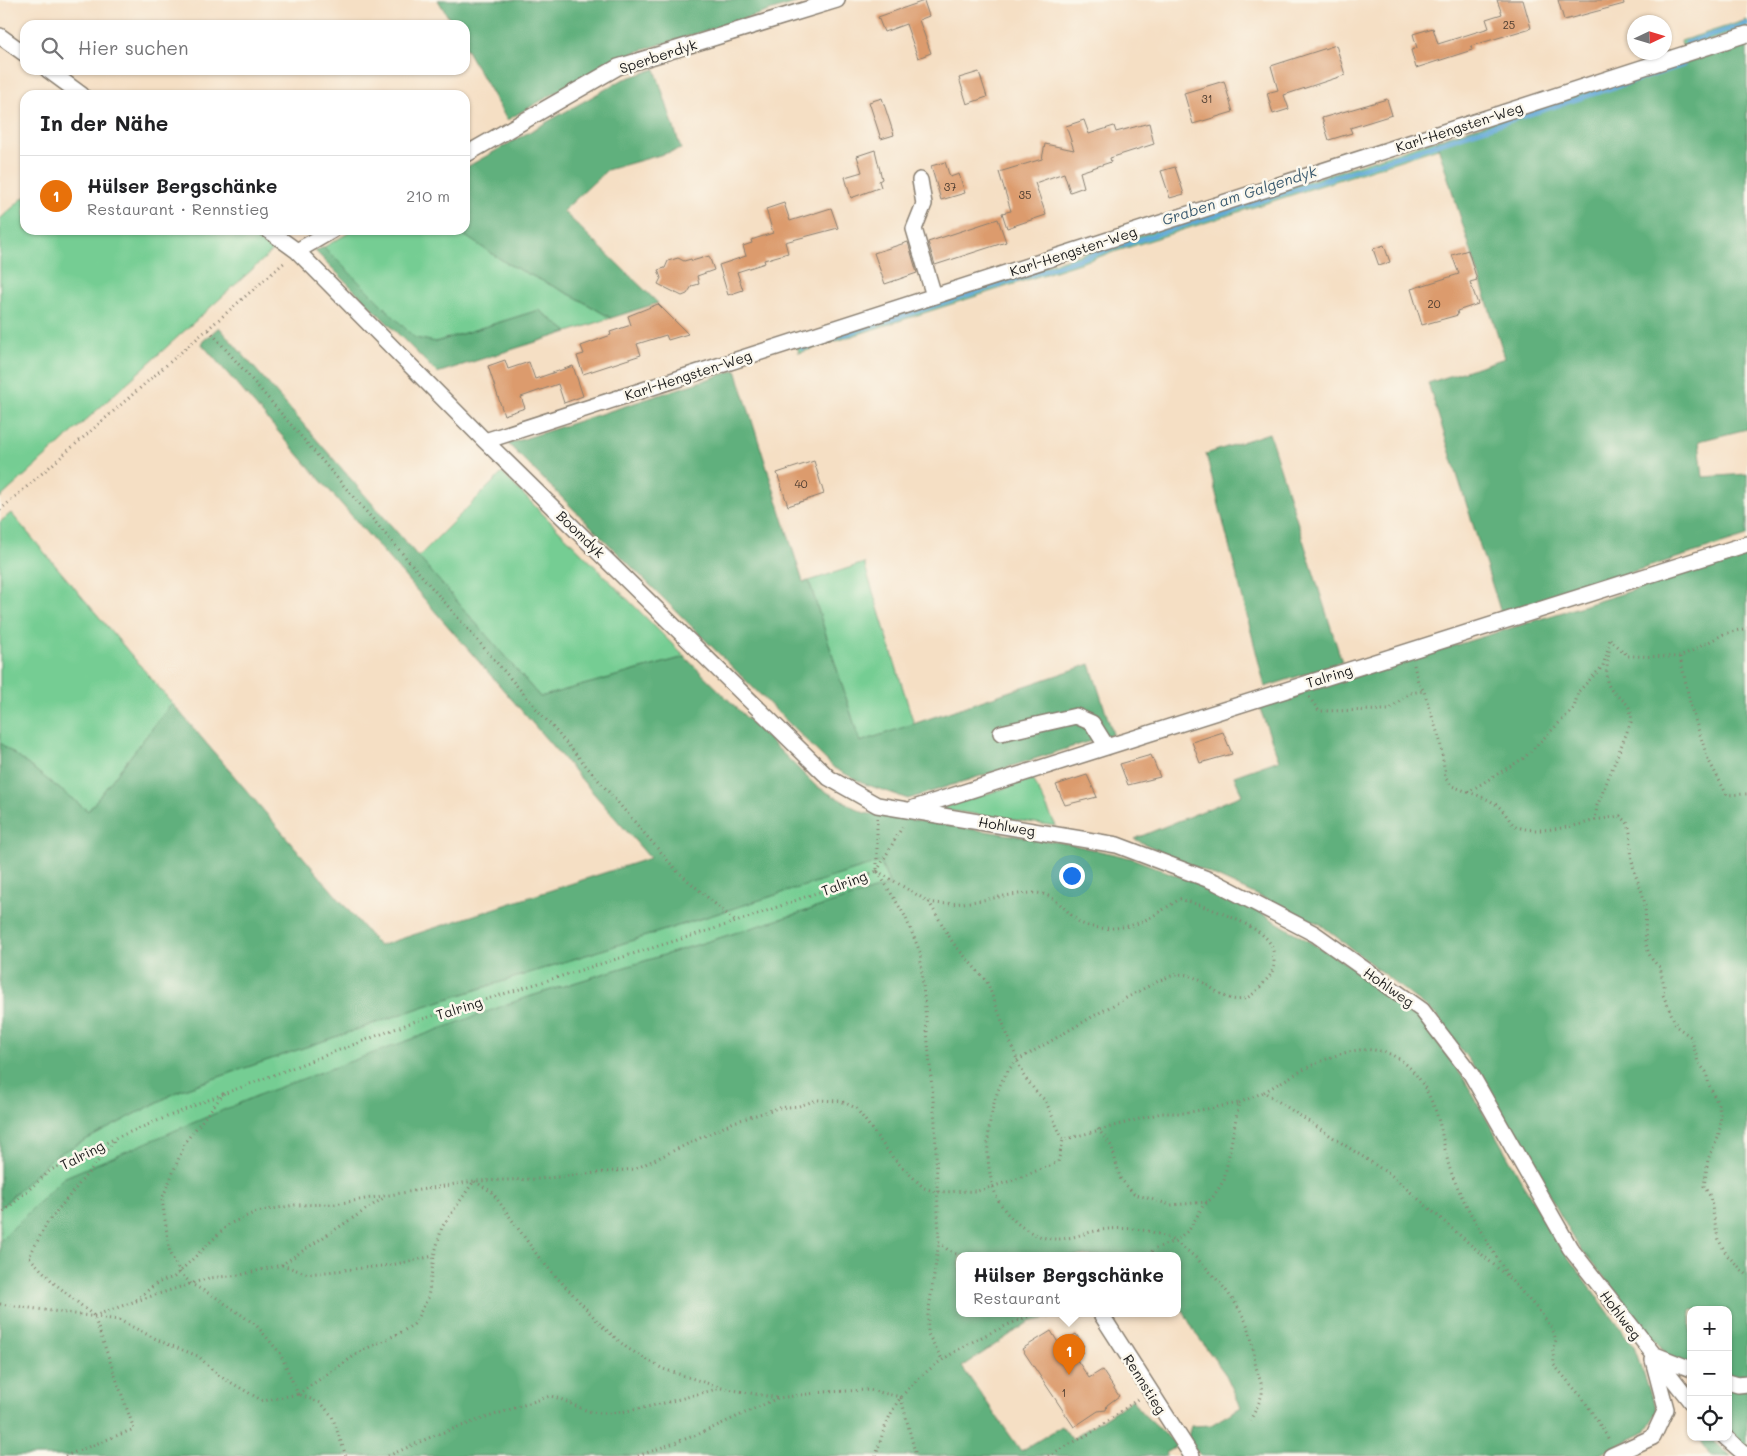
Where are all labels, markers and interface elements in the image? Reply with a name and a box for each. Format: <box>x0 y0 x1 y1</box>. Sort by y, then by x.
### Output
north arrow <box>1627 15 1672 60</box>
house number: 25 <box>1503 17 1515 32</box>
search box <box>20 20 470 75</box>
icon: search <box>38 34 66 62</box>
text: Hier suchen <box>78 35 189 60</box>
street label: Sperberdyk <box>617 35 699 77</box>
house number: 31 <box>1201 91 1213 106</box>
street label: Karl-Hengsten-Weg <box>1393 97 1525 157</box>
text: In der Nähe <box>40 109 168 136</box>
water label: Graben am Galgendyk <box>1159 160 1320 230</box>
text: Hülser Bergschänke <box>87 173 277 198</box>
house number: 37 <box>944 179 956 194</box>
text: 1 <box>52 185 60 206</box>
text: 210 m <box>406 185 450 206</box>
house number: 35 <box>1019 187 1031 202</box>
text: Restaurant · Rennstieg <box>87 198 269 219</box>
street label: Karl-Hengsten-Weg <box>1007 221 1139 281</box>
house number: 20 <box>1428 296 1441 311</box>
street label: Karl-Hengsten-Weg <box>622 345 754 405</box>
house number: 40 <box>794 476 808 491</box>
street label: Boomdyk <box>553 506 609 562</box>
street label: Talring <box>1304 660 1354 692</box>
street label: Hohlweg <box>977 812 1037 840</box>
your location <box>1059 863 1085 889</box>
street label: Talring <box>819 866 869 900</box>
street label: Hohlweg <box>1360 963 1418 1011</box>
street label: Talring <box>434 992 484 1024</box>
street label: Talring <box>57 1136 107 1174</box>
popup <box>956 1252 1181 1317</box>
text: Hülser Bergschänke <box>973 1262 1164 1287</box>
street label: Hohlweg <box>1596 1286 1646 1344</box>
text: Restaurant <box>973 1287 1061 1308</box>
map controls <box>1687 1306 1732 1441</box>
button: + <box>1687 1306 1732 1351</box>
pin: 1 <box>1053 1334 1085 1375</box>
street label: Rennstieg <box>1119 1350 1171 1418</box>
button: − <box>1687 1351 1732 1396</box>
house number: 1 <box>1062 1385 1066 1400</box>
button: locate <box>1687 1396 1732 1441</box>

